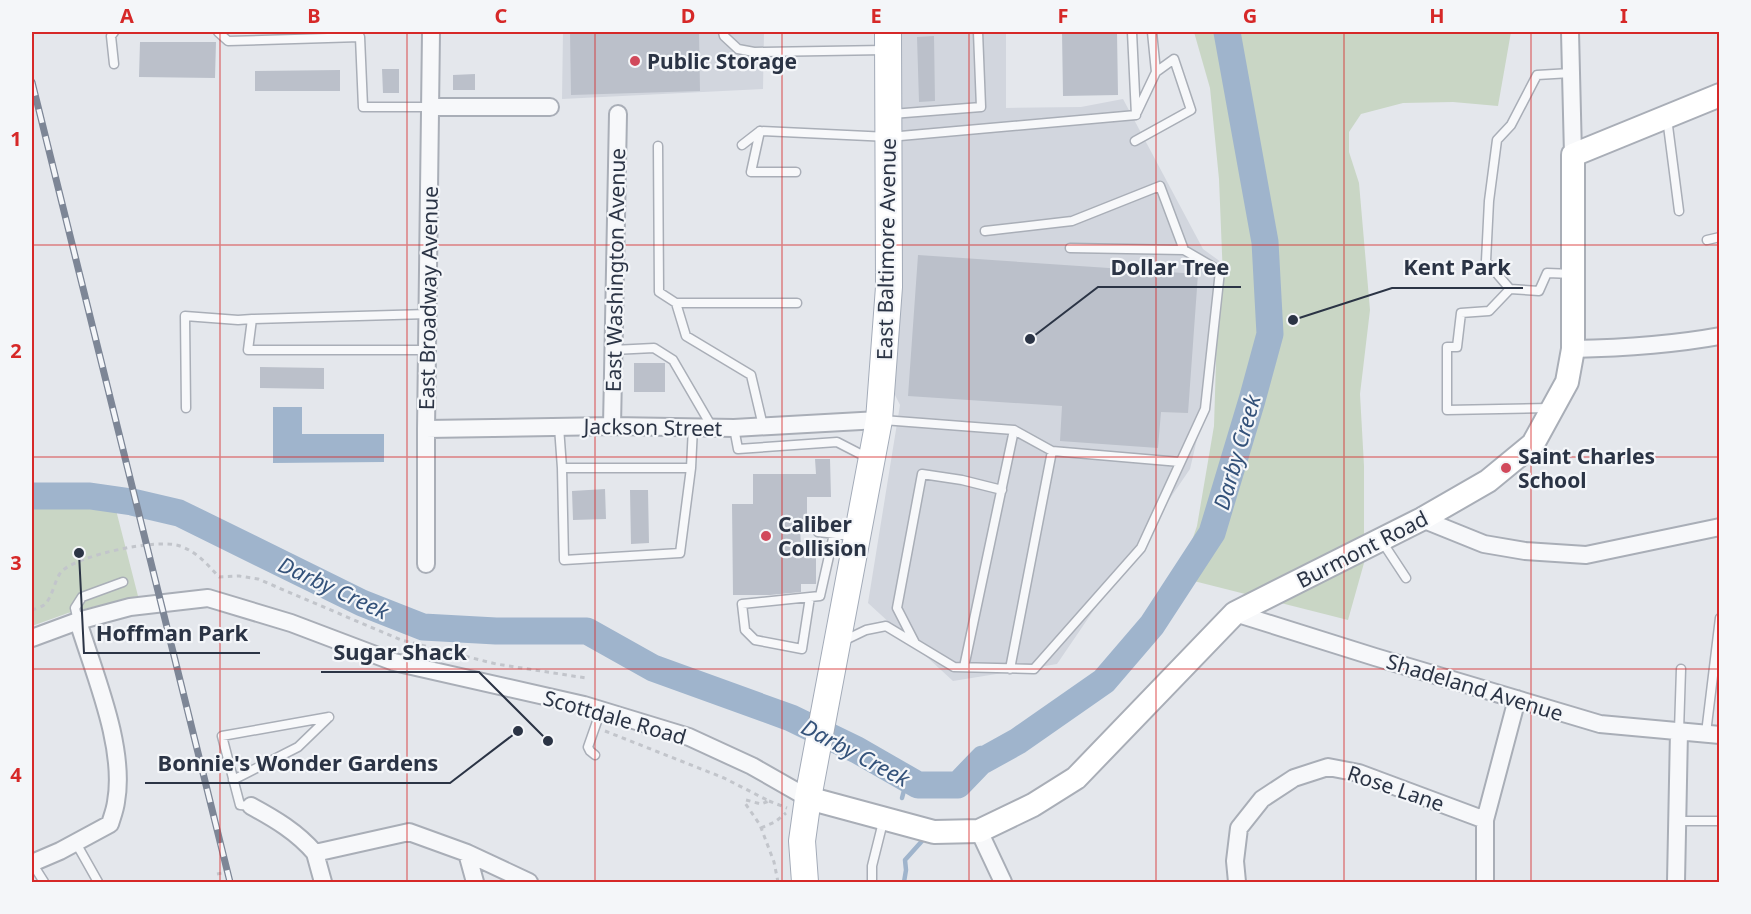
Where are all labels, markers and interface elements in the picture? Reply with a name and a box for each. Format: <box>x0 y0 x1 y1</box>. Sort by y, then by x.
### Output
text: A <box>120 2 134 29</box>
text: B <box>307 2 321 29</box>
text: C <box>495 2 508 29</box>
text: D <box>681 2 695 29</box>
text: E <box>870 2 882 29</box>
text: F <box>1058 2 1068 29</box>
text: G <box>1243 2 1257 29</box>
text: H <box>1429 2 1445 29</box>
text: I <box>1620 2 1628 29</box>
place label: Public Storage <box>647 47 797 75</box>
marker: Public Storage <box>628 54 642 68</box>
text: 1 <box>10 125 22 152</box>
street label: East Baltimore Avenue <box>870 138 902 360</box>
street label: East Washington Avenue <box>599 148 631 392</box>
street label: East Broadway Avenue <box>412 186 444 410</box>
callout: Dollar Tree <box>1098 247 1241 287</box>
callout: Kent Park <box>1392 248 1523 288</box>
text: Dollar Tree <box>1111 251 1229 281</box>
text: Kent Park <box>1403 251 1511 281</box>
text: 2 <box>10 337 22 364</box>
water label: Darby Creek <box>1205 390 1267 513</box>
street label: Jackson Street <box>581 412 723 442</box>
place label: Saint Charles School <box>1518 442 1655 494</box>
marker: Saint Charles School <box>1499 461 1513 475</box>
street label: Burmont Road <box>1291 504 1433 594</box>
place label: Caliber Collision <box>778 510 867 562</box>
marker: Caliber Collision <box>759 529 773 543</box>
water label: Darby Creek <box>274 548 395 626</box>
text: 3 <box>10 549 22 576</box>
callout: Hoffman Park <box>84 613 260 653</box>
text: Hoffman Park <box>96 617 249 647</box>
callout: Sugar Shack <box>321 632 479 672</box>
text: Sugar Shack <box>333 636 467 666</box>
street label: Shadeland Avenue <box>1383 647 1567 727</box>
street label: Scottdale Road <box>540 683 690 751</box>
water label: Darby Creek <box>797 711 916 794</box>
callout: Bonnie's Wonder Gardens <box>145 743 450 783</box>
text: Bonnie's Wonder Gardens <box>158 747 438 777</box>
street label: Rose Lane <box>1344 758 1448 818</box>
text: 4 <box>10 761 22 788</box>

